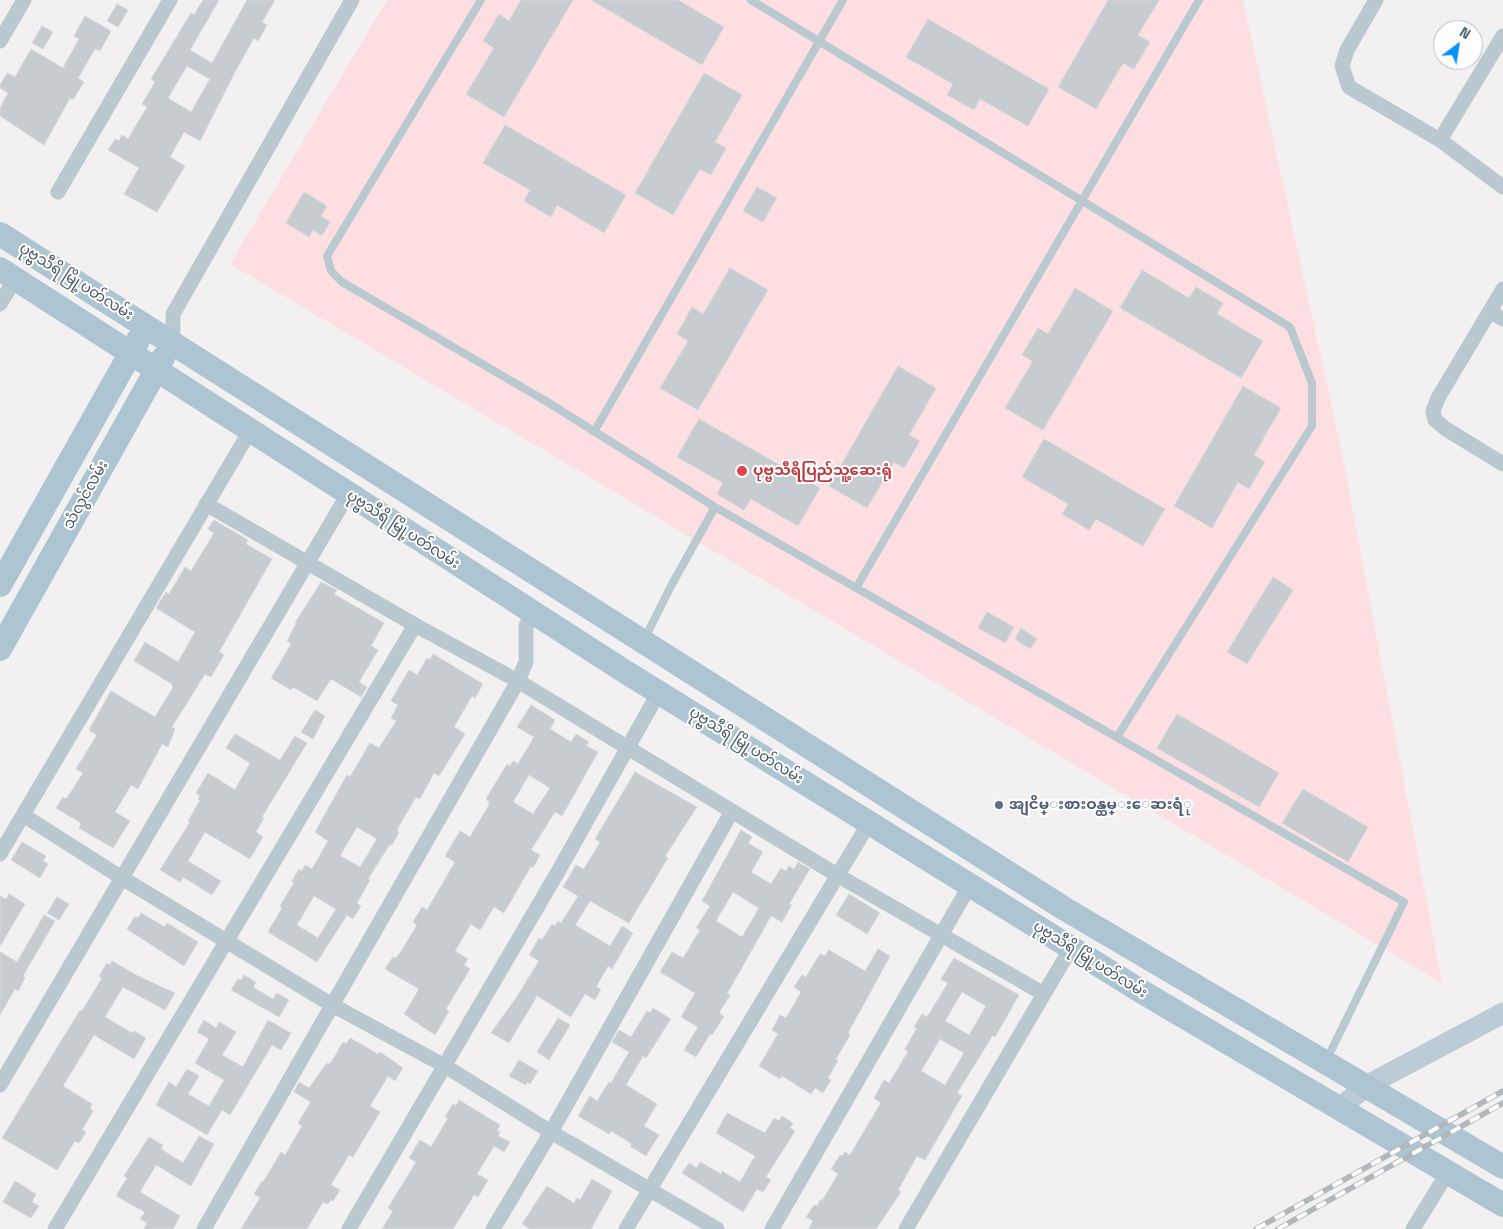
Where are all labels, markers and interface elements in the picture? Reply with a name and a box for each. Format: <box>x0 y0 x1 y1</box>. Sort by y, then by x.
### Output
north arrow <box>1433 20 1483 70</box>
text: N <box>1457 23 1474 43</box>
street label: ပုဗ္ဗသီရိ မြို့ပတ်လမ်း <box>16 240 136 324</box>
street label: သံလွင်လမ်း <box>60 458 112 532</box>
place label: ပုဗ္ဗသီရိပြည်သူ့ဆေးရုံ <box>753 462 892 480</box>
marker: ပုဗ္ဗသီရိပြည်သူ့ဆေးရုံ <box>735 464 749 478</box>
street label: ပုဗ္ဗသီရိ မြို့ပတ်လမ်း <box>343 487 463 573</box>
street label: ပုဗ္ဗသီရိ မြို့ပတ်လမ်း <box>686 704 806 788</box>
place label: အျငိမ္းစားဝန္ထမ္းေဆးရံု <box>1009 796 1192 814</box>
marker: အျငိမ္းစားဝန္ထမ္းေဆးရံု <box>993 799 1005 811</box>
street label: ပုဗ္ဗသီရိ မြို့ပတ်လမ်း <box>1030 918 1150 1002</box>

